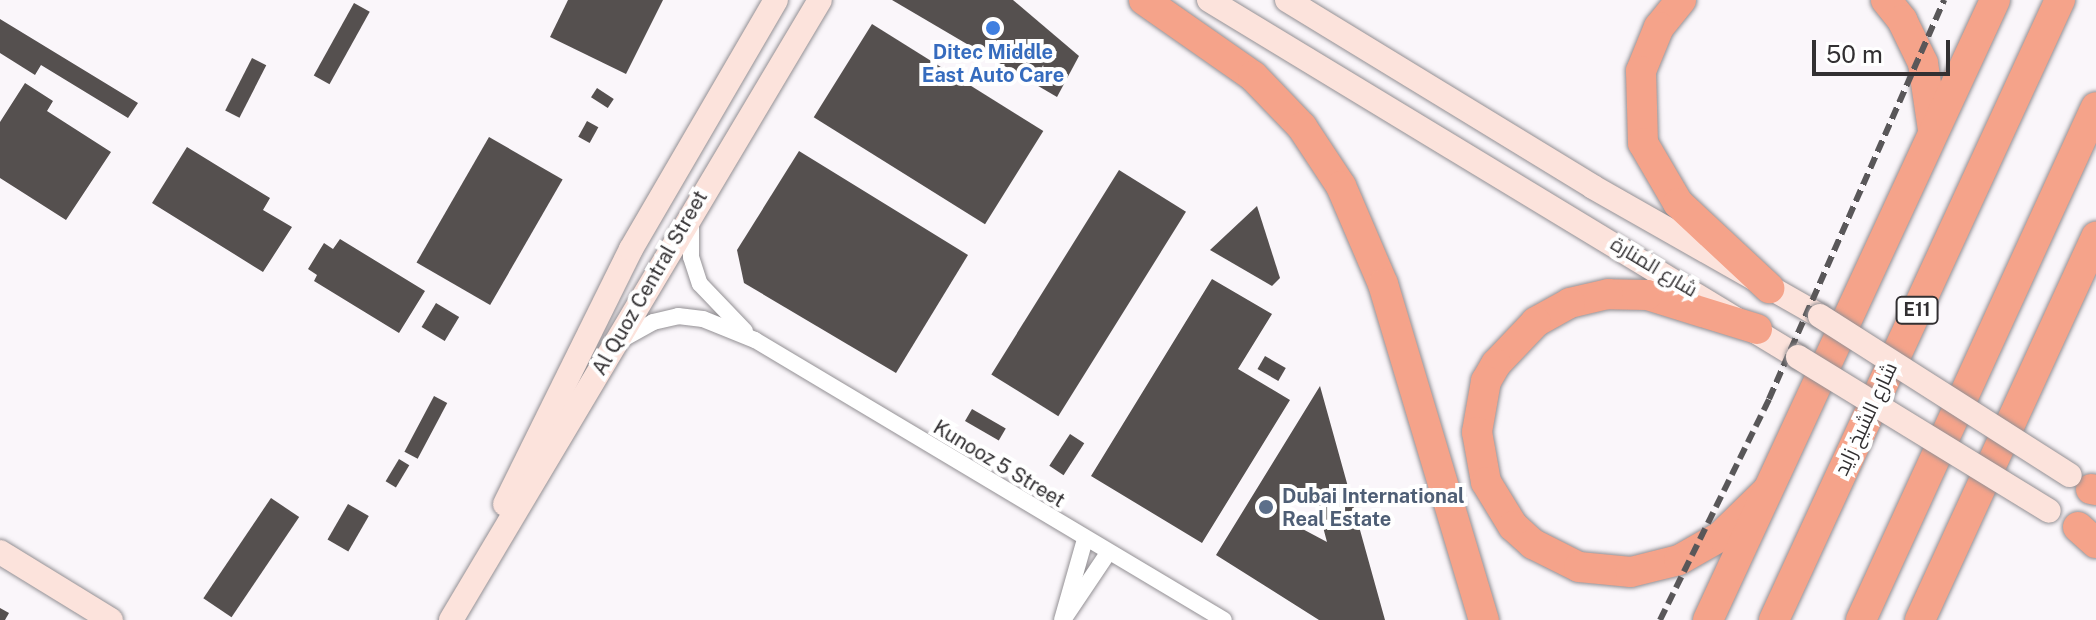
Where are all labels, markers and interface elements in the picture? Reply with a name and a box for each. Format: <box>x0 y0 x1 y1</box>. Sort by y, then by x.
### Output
marker: Ditec Middle East Auto Care <box>984 19 1002 37</box>
scale bar <box>1816 24 1954 74</box>
place label: Ditec Middle East Auto Care <box>922 40 1064 87</box>
text: 50 m <box>1826 40 1883 68</box>
street label: Al Quoz Central Street <box>587 186 713 380</box>
street label: شارع المنارة <box>1606 232 1702 302</box>
road number: E11 <box>1895 296 1939 324</box>
street label: شارع الشيخ زايد <box>1829 359 1903 479</box>
street label: Kunooz 5 Street <box>929 415 1069 513</box>
place label: Dubai International Real Estate <box>1282 484 1465 531</box>
marker: Dubai International Real Estate <box>1257 498 1275 516</box>

